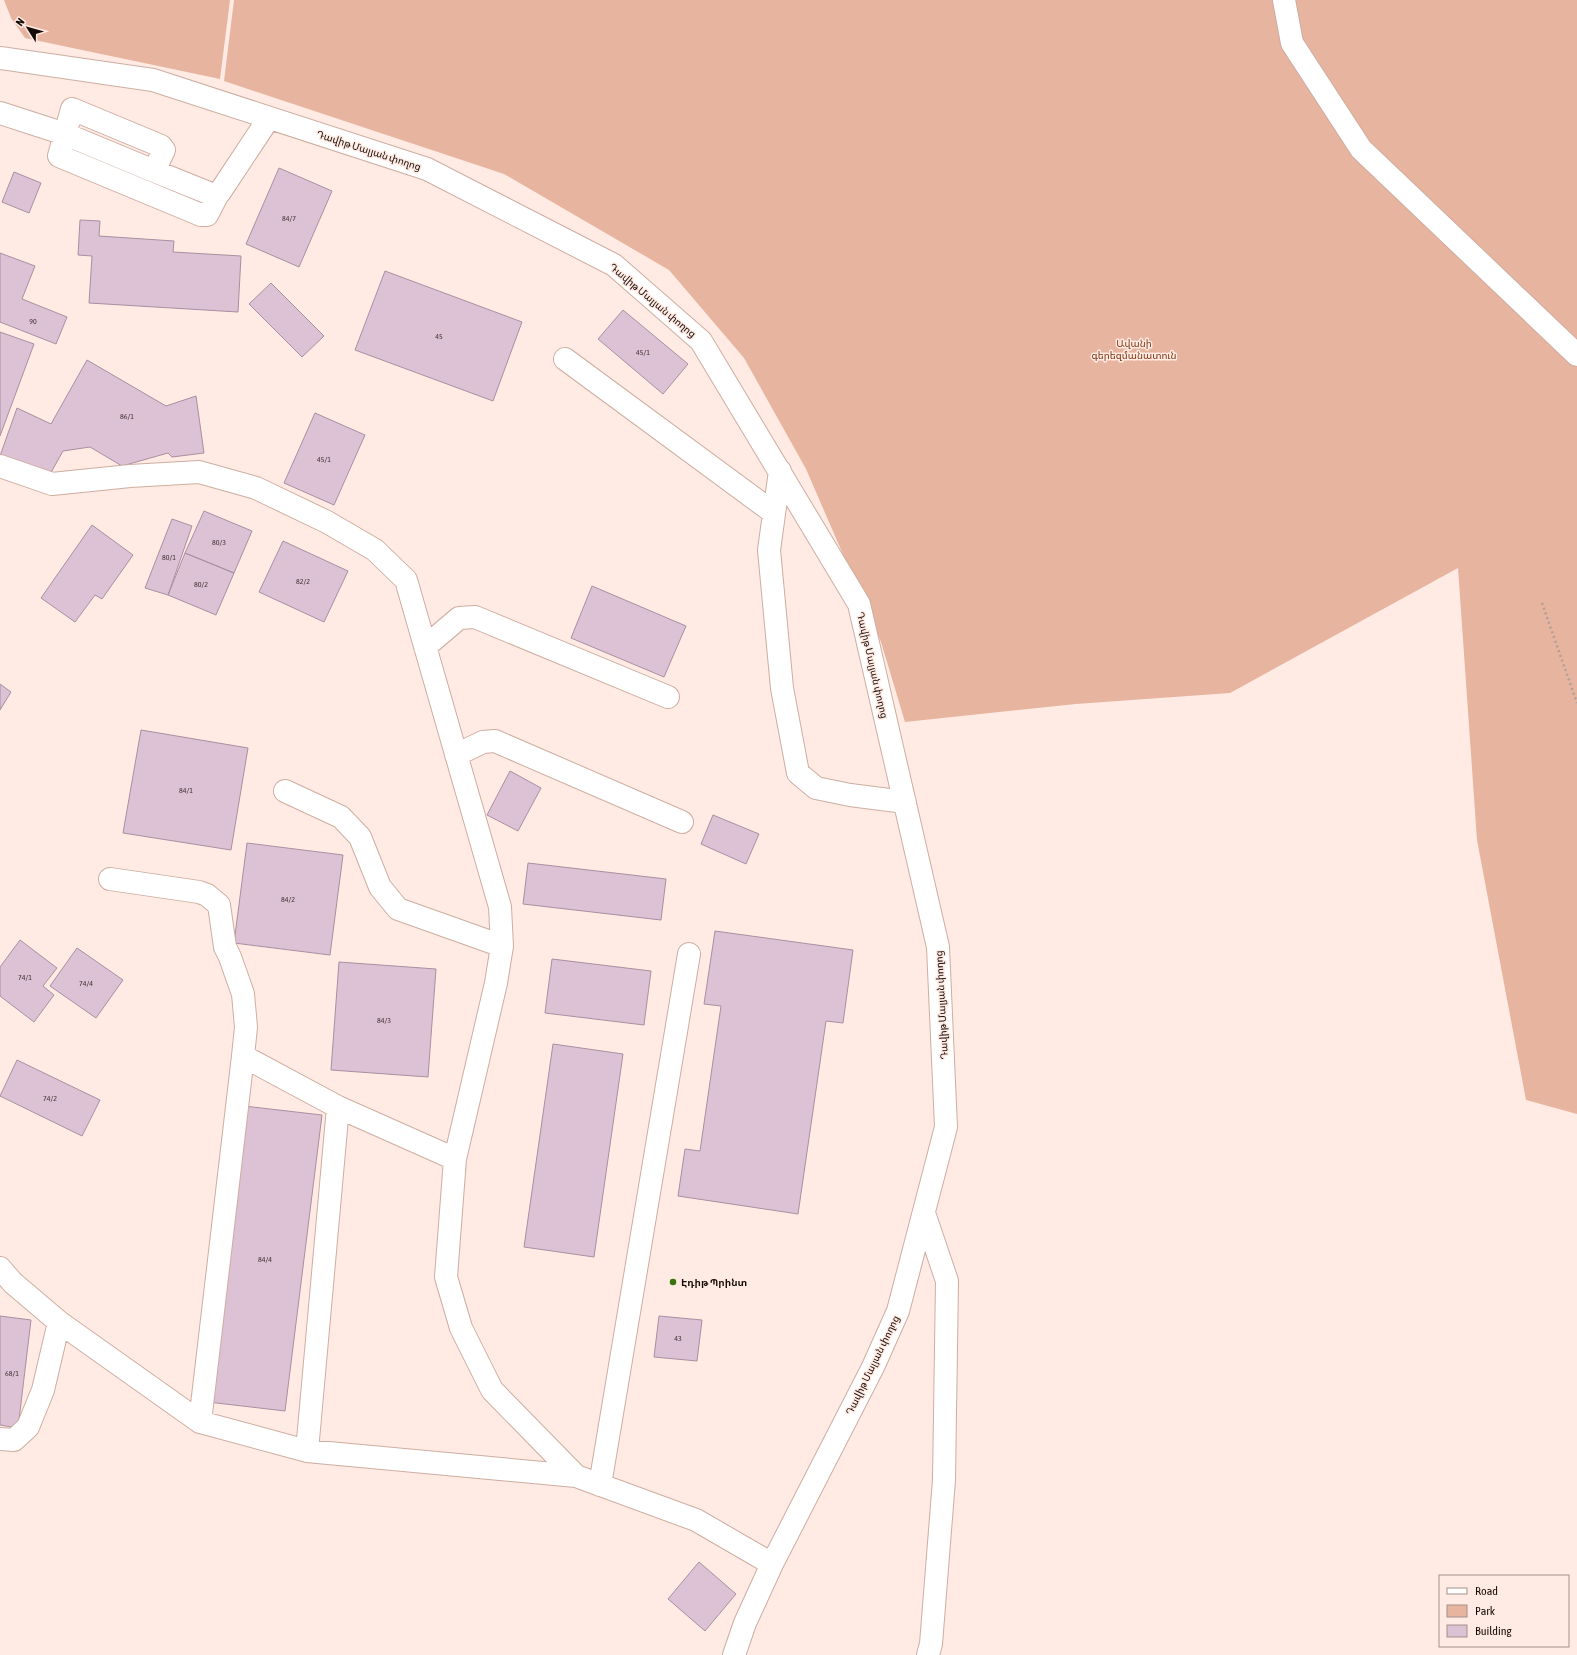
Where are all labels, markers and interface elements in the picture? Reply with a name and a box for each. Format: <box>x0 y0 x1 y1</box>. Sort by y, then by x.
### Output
north arrow <box>8 8 48 48</box>
text: N <box>13 16 27 28</box>
street label: Դավիթ Մալյան փողոց <box>315 128 422 173</box>
house number: 84/7 <box>282 214 296 223</box>
street label: Դավիթ Մալյան փողոց <box>607 261 698 340</box>
house number: 90 <box>29 317 37 326</box>
house number: 45 <box>435 332 443 341</box>
park label: Ավանի գերեզմանատուն <box>1091 338 1177 361</box>
house number: 45/1 <box>636 348 650 357</box>
house number: 86/1 <box>120 412 134 421</box>
house number: 45/1 <box>317 455 331 464</box>
house number: 80/3 <box>212 538 226 547</box>
house number: 80/1 <box>162 553 176 562</box>
house number: 82/2 <box>296 577 310 586</box>
house number: 80/2 <box>194 580 208 589</box>
street label: Դավիթ Մալյան փողոց <box>855 611 890 720</box>
house number: 84/1 <box>179 786 193 795</box>
house number: 84/2 <box>281 895 295 904</box>
street label: Դավիթ Մալյան փողոց <box>933 950 950 1060</box>
house number: 74/1 <box>18 973 32 982</box>
house number: 74/4 <box>79 979 93 988</box>
house number: 84/3 <box>377 1016 391 1025</box>
house number: 74/2 <box>43 1094 57 1103</box>
house number: 84/4 <box>258 1255 272 1264</box>
marker: Էդիթ Պրինտ <box>668 1277 678 1287</box>
place label: Էդիթ Պրինտ <box>681 1277 747 1288</box>
street label: Դավիթ Մալյան փողոց <box>844 1314 901 1417</box>
house number: 43 <box>674 1334 682 1343</box>
house number: 68/1 <box>5 1369 19 1378</box>
legend <box>1439 1575 1569 1647</box>
text: Road <box>1475 1584 1498 1598</box>
text: Park <box>1475 1604 1496 1618</box>
text: Building <box>1475 1624 1513 1638</box>

